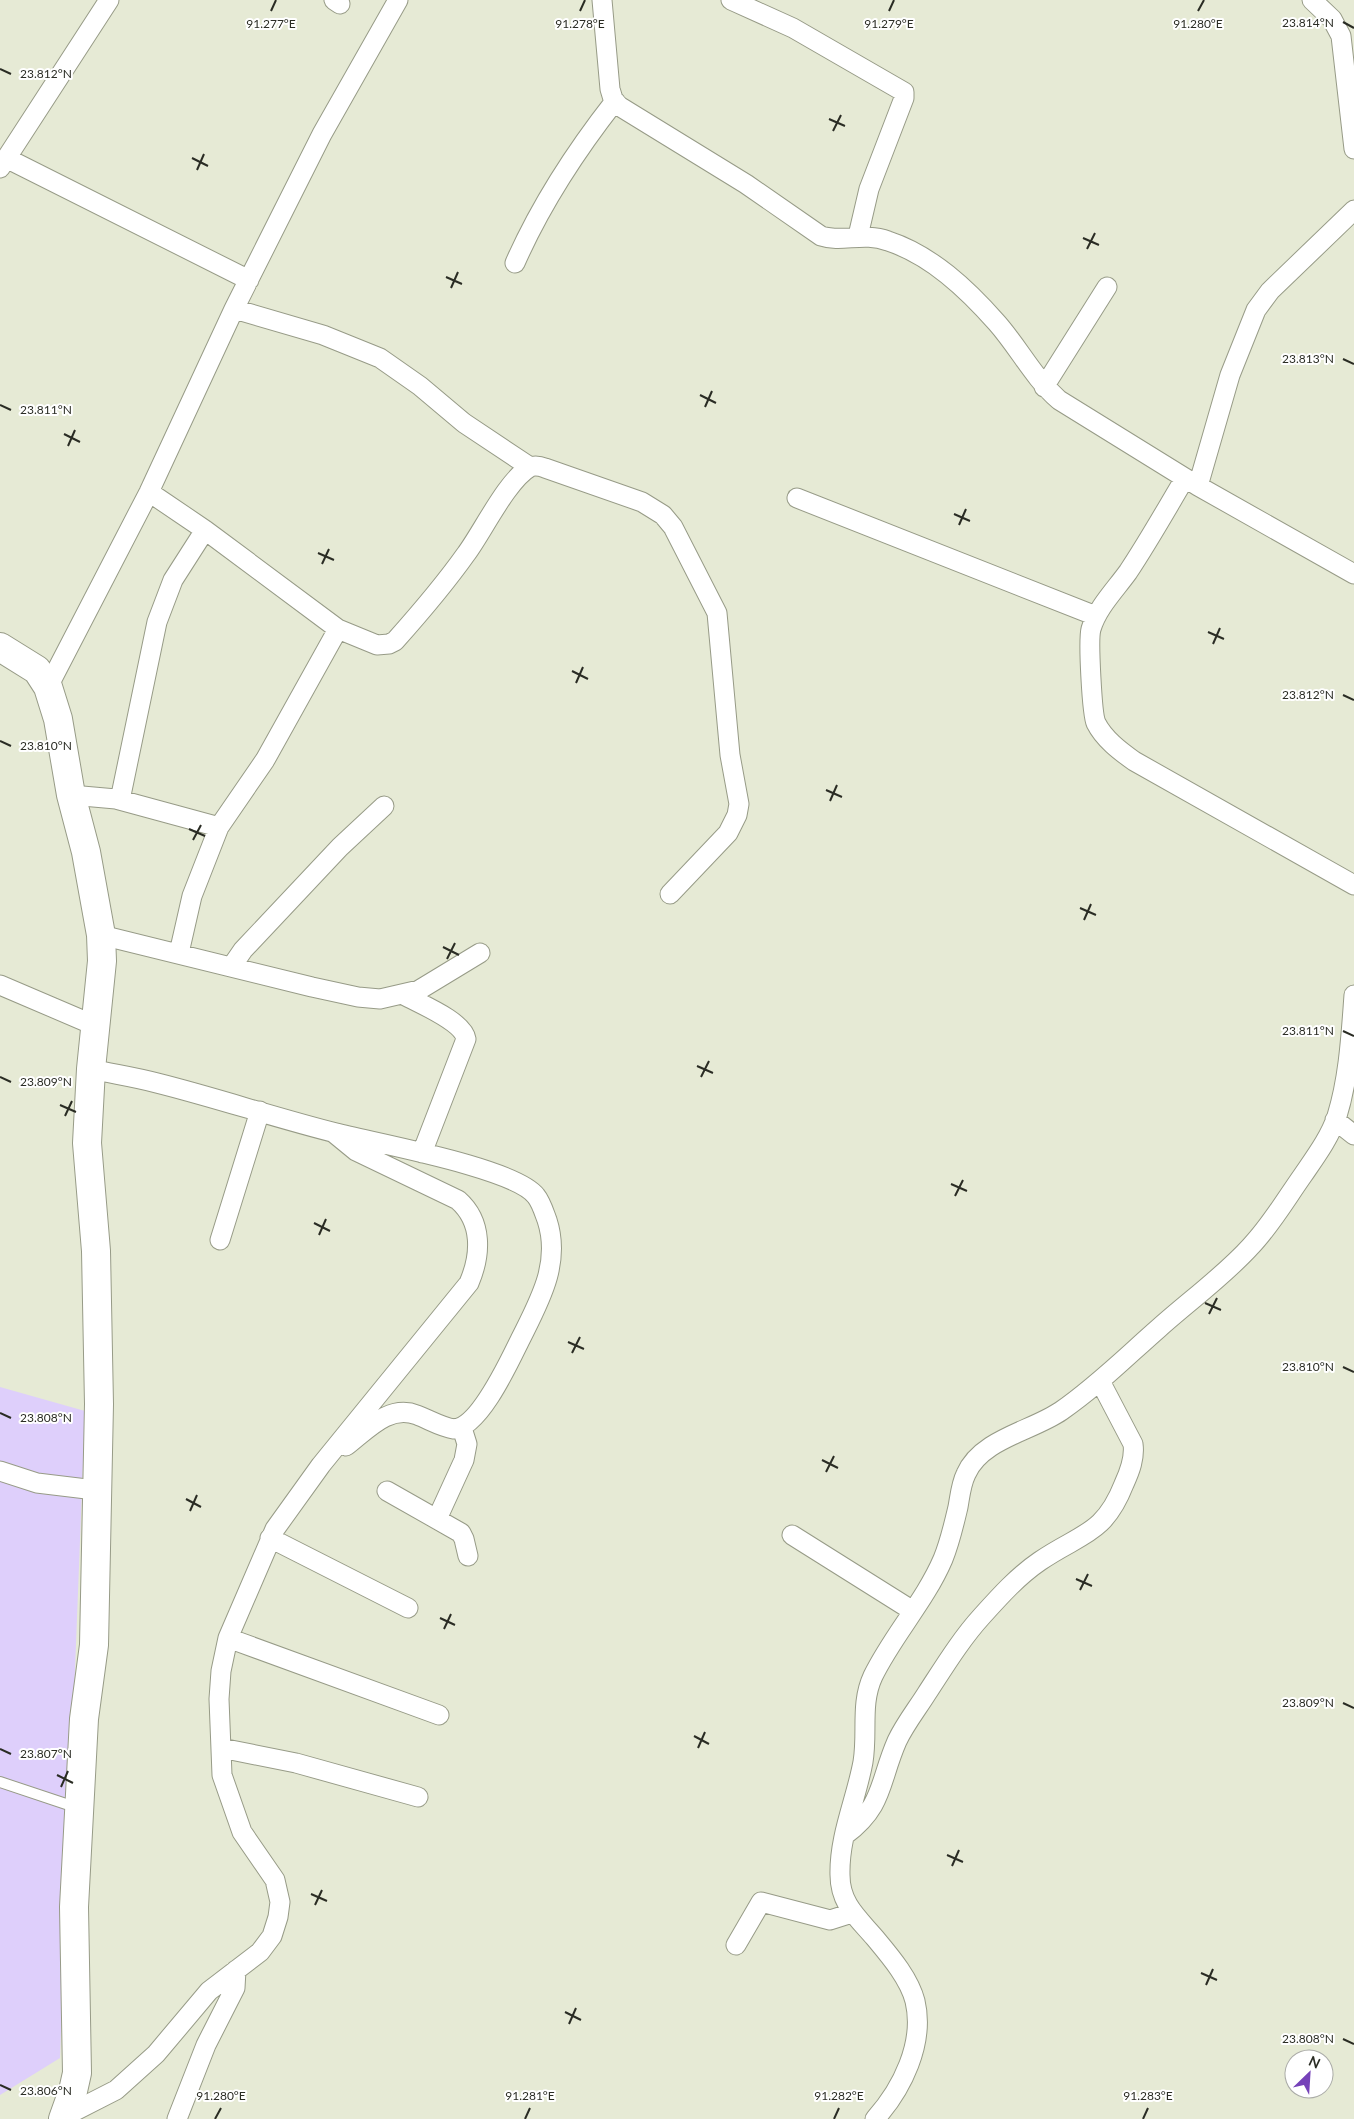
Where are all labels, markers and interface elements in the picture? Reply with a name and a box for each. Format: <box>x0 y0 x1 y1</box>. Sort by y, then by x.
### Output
text: 23.814°N <box>1282 15 1334 30</box>
text: 91.277°E <box>246 16 296 31</box>
text: 91.278°E <box>555 16 605 31</box>
text: 91.279°E <box>864 16 914 31</box>
text: 91.280°E <box>1173 16 1223 31</box>
text: 23.812°N <box>20 66 72 81</box>
text: 23.813°N <box>1282 351 1334 366</box>
text: 23.811°N <box>20 402 72 417</box>
text: 23.812°N <box>1282 687 1334 702</box>
text: 23.810°N <box>20 738 72 753</box>
text: 23.811°N <box>1282 1023 1334 1038</box>
text: 23.809°N <box>20 1074 72 1089</box>
text: 23.810°N <box>1282 1359 1334 1374</box>
text: 23.808°N <box>20 1410 72 1425</box>
text: 23.809°N <box>1282 1695 1334 1710</box>
text: 23.807°N <box>20 1746 72 1761</box>
text: 23.808°N <box>1282 2031 1334 2046</box>
north arrow <box>1284 2049 1334 2099</box>
text: N <box>1306 2052 1323 2072</box>
text: 23.806°N <box>20 2083 72 2098</box>
text: 91.280°E <box>196 2088 246 2103</box>
text: 91.281°E <box>505 2088 555 2103</box>
text: 91.282°E <box>814 2088 864 2103</box>
text: 91.283°E <box>1123 2088 1173 2103</box>

